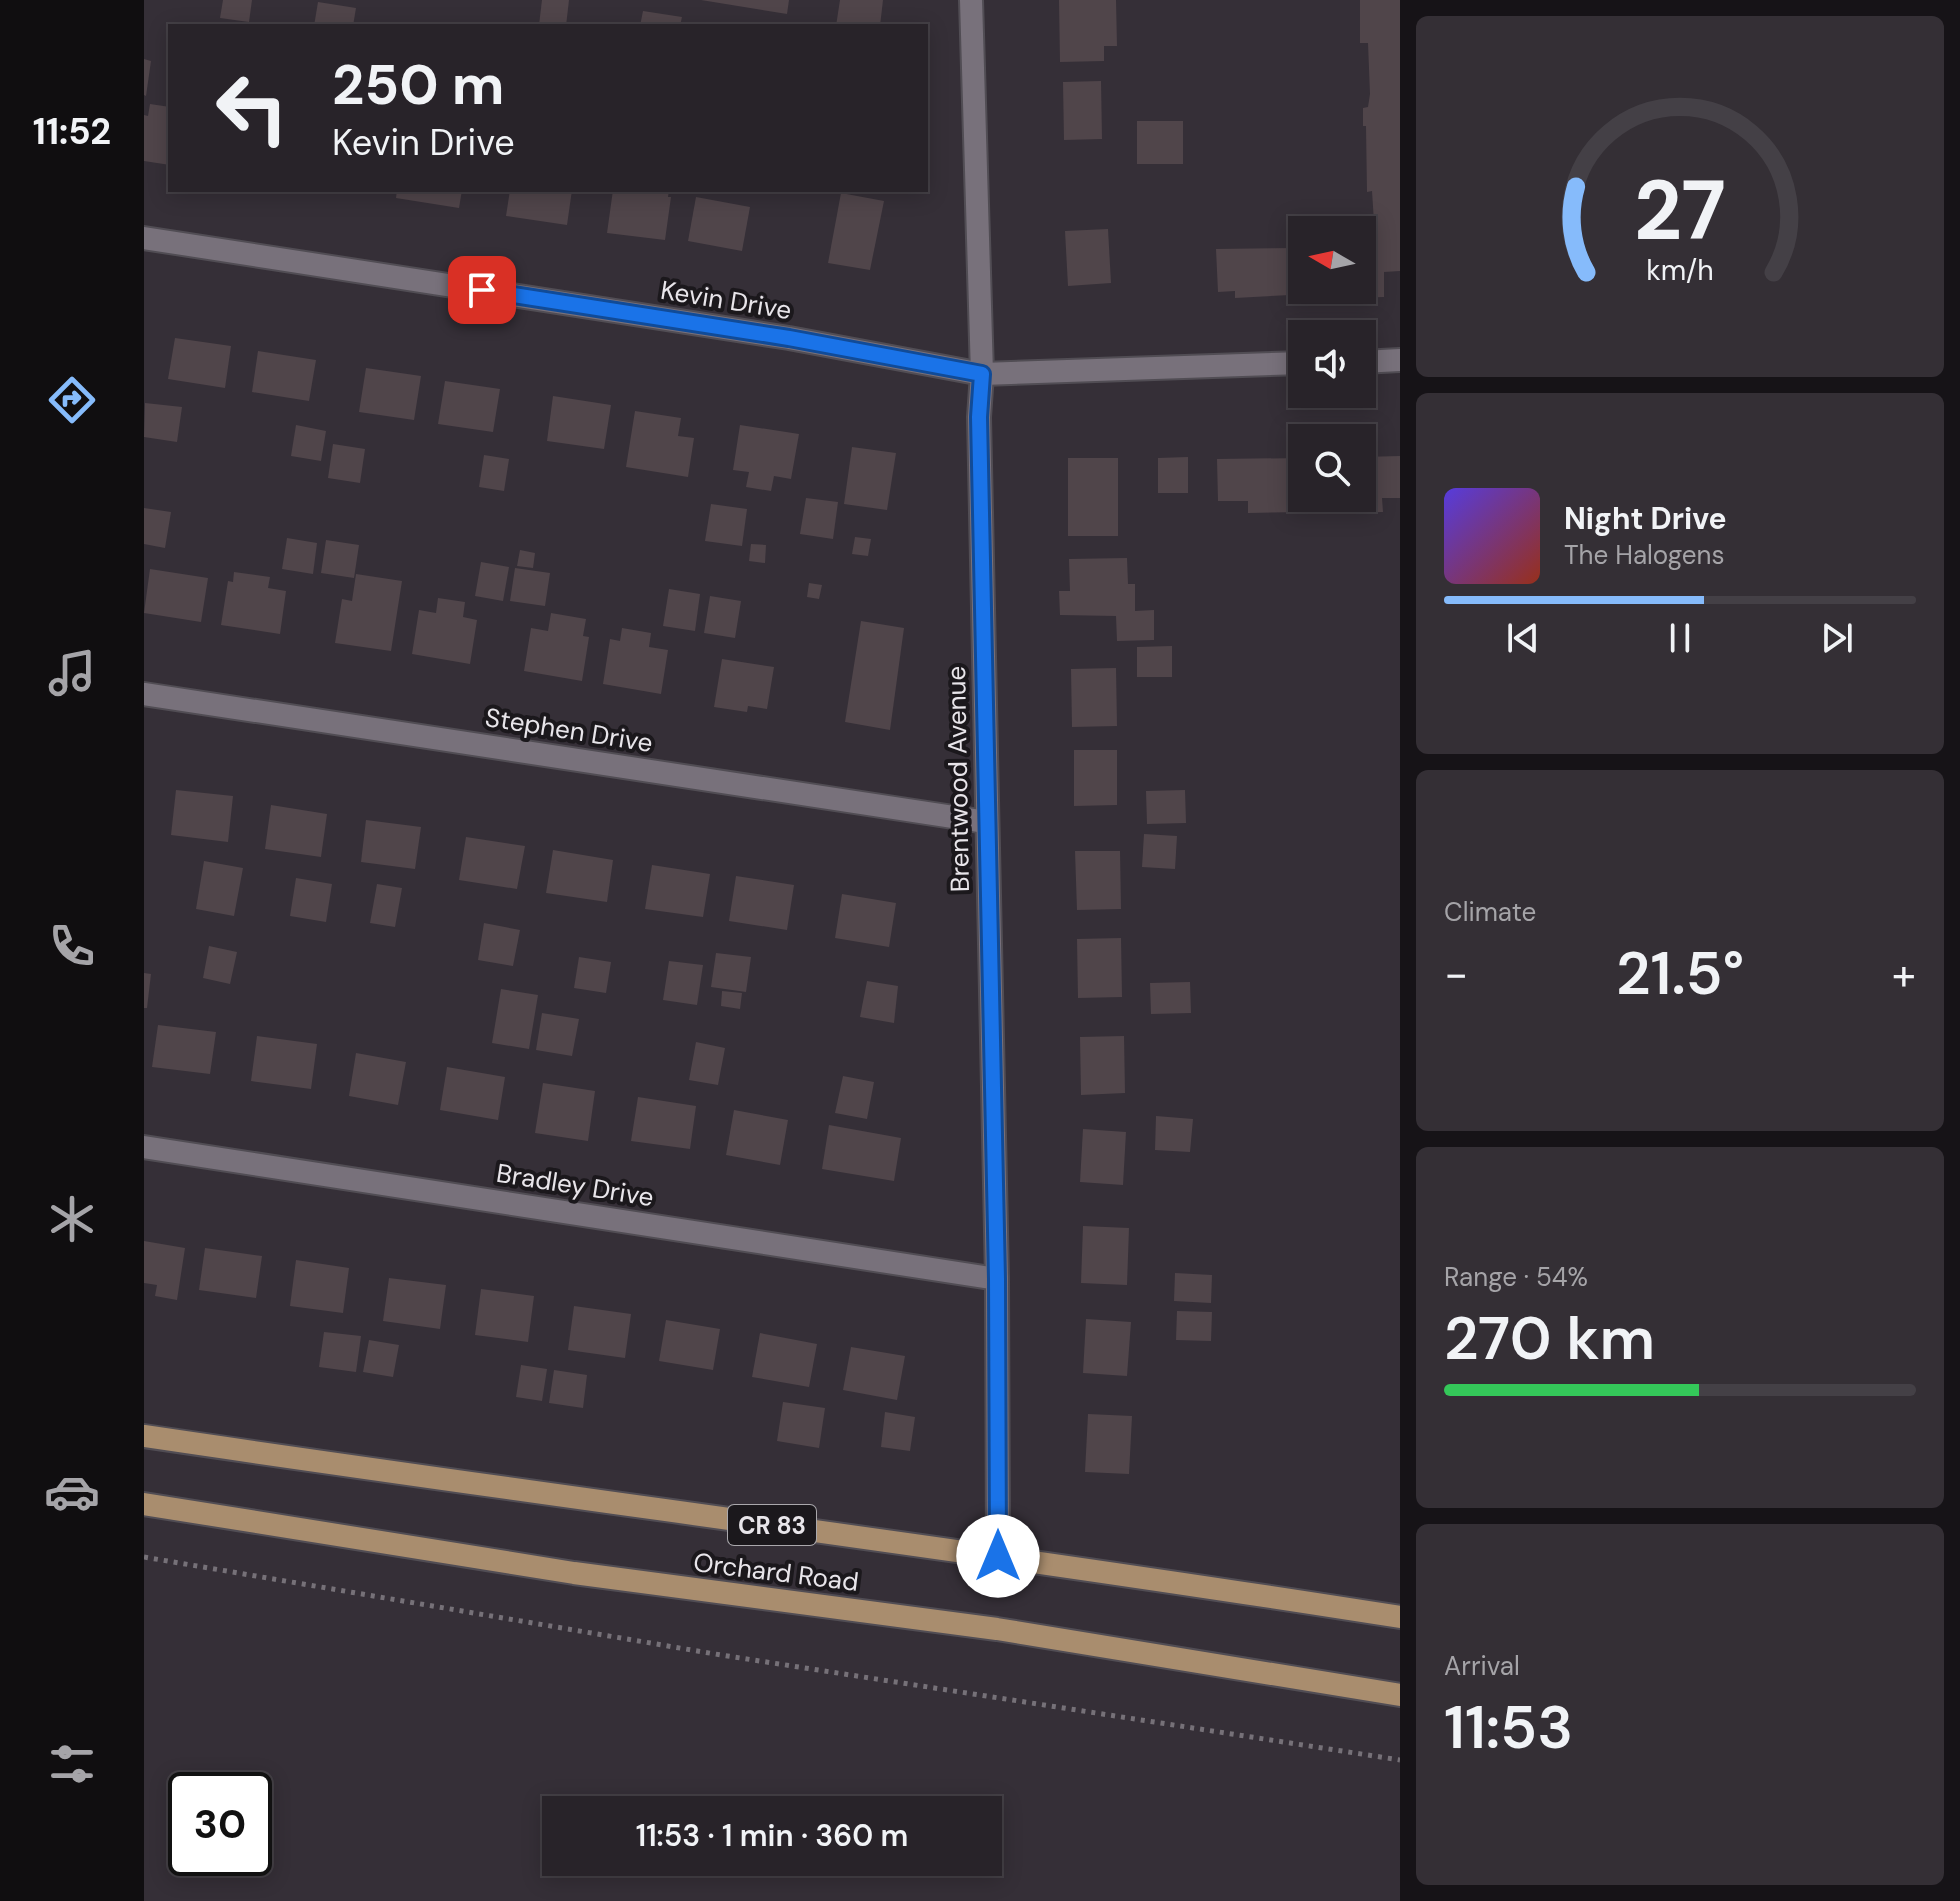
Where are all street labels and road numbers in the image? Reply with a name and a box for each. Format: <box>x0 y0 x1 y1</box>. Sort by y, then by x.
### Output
street label: Kevin Drive <box>658 273 794 327</box>
street label: Brentwood Avenue <box>939 666 977 892</box>
street label: Stephen Drive <box>483 700 655 760</box>
street label: Bradley Drive <box>494 1156 656 1214</box>
road number: CR 83 <box>728 1505 816 1545</box>
street label: Orchard Road <box>692 1545 860 1599</box>

